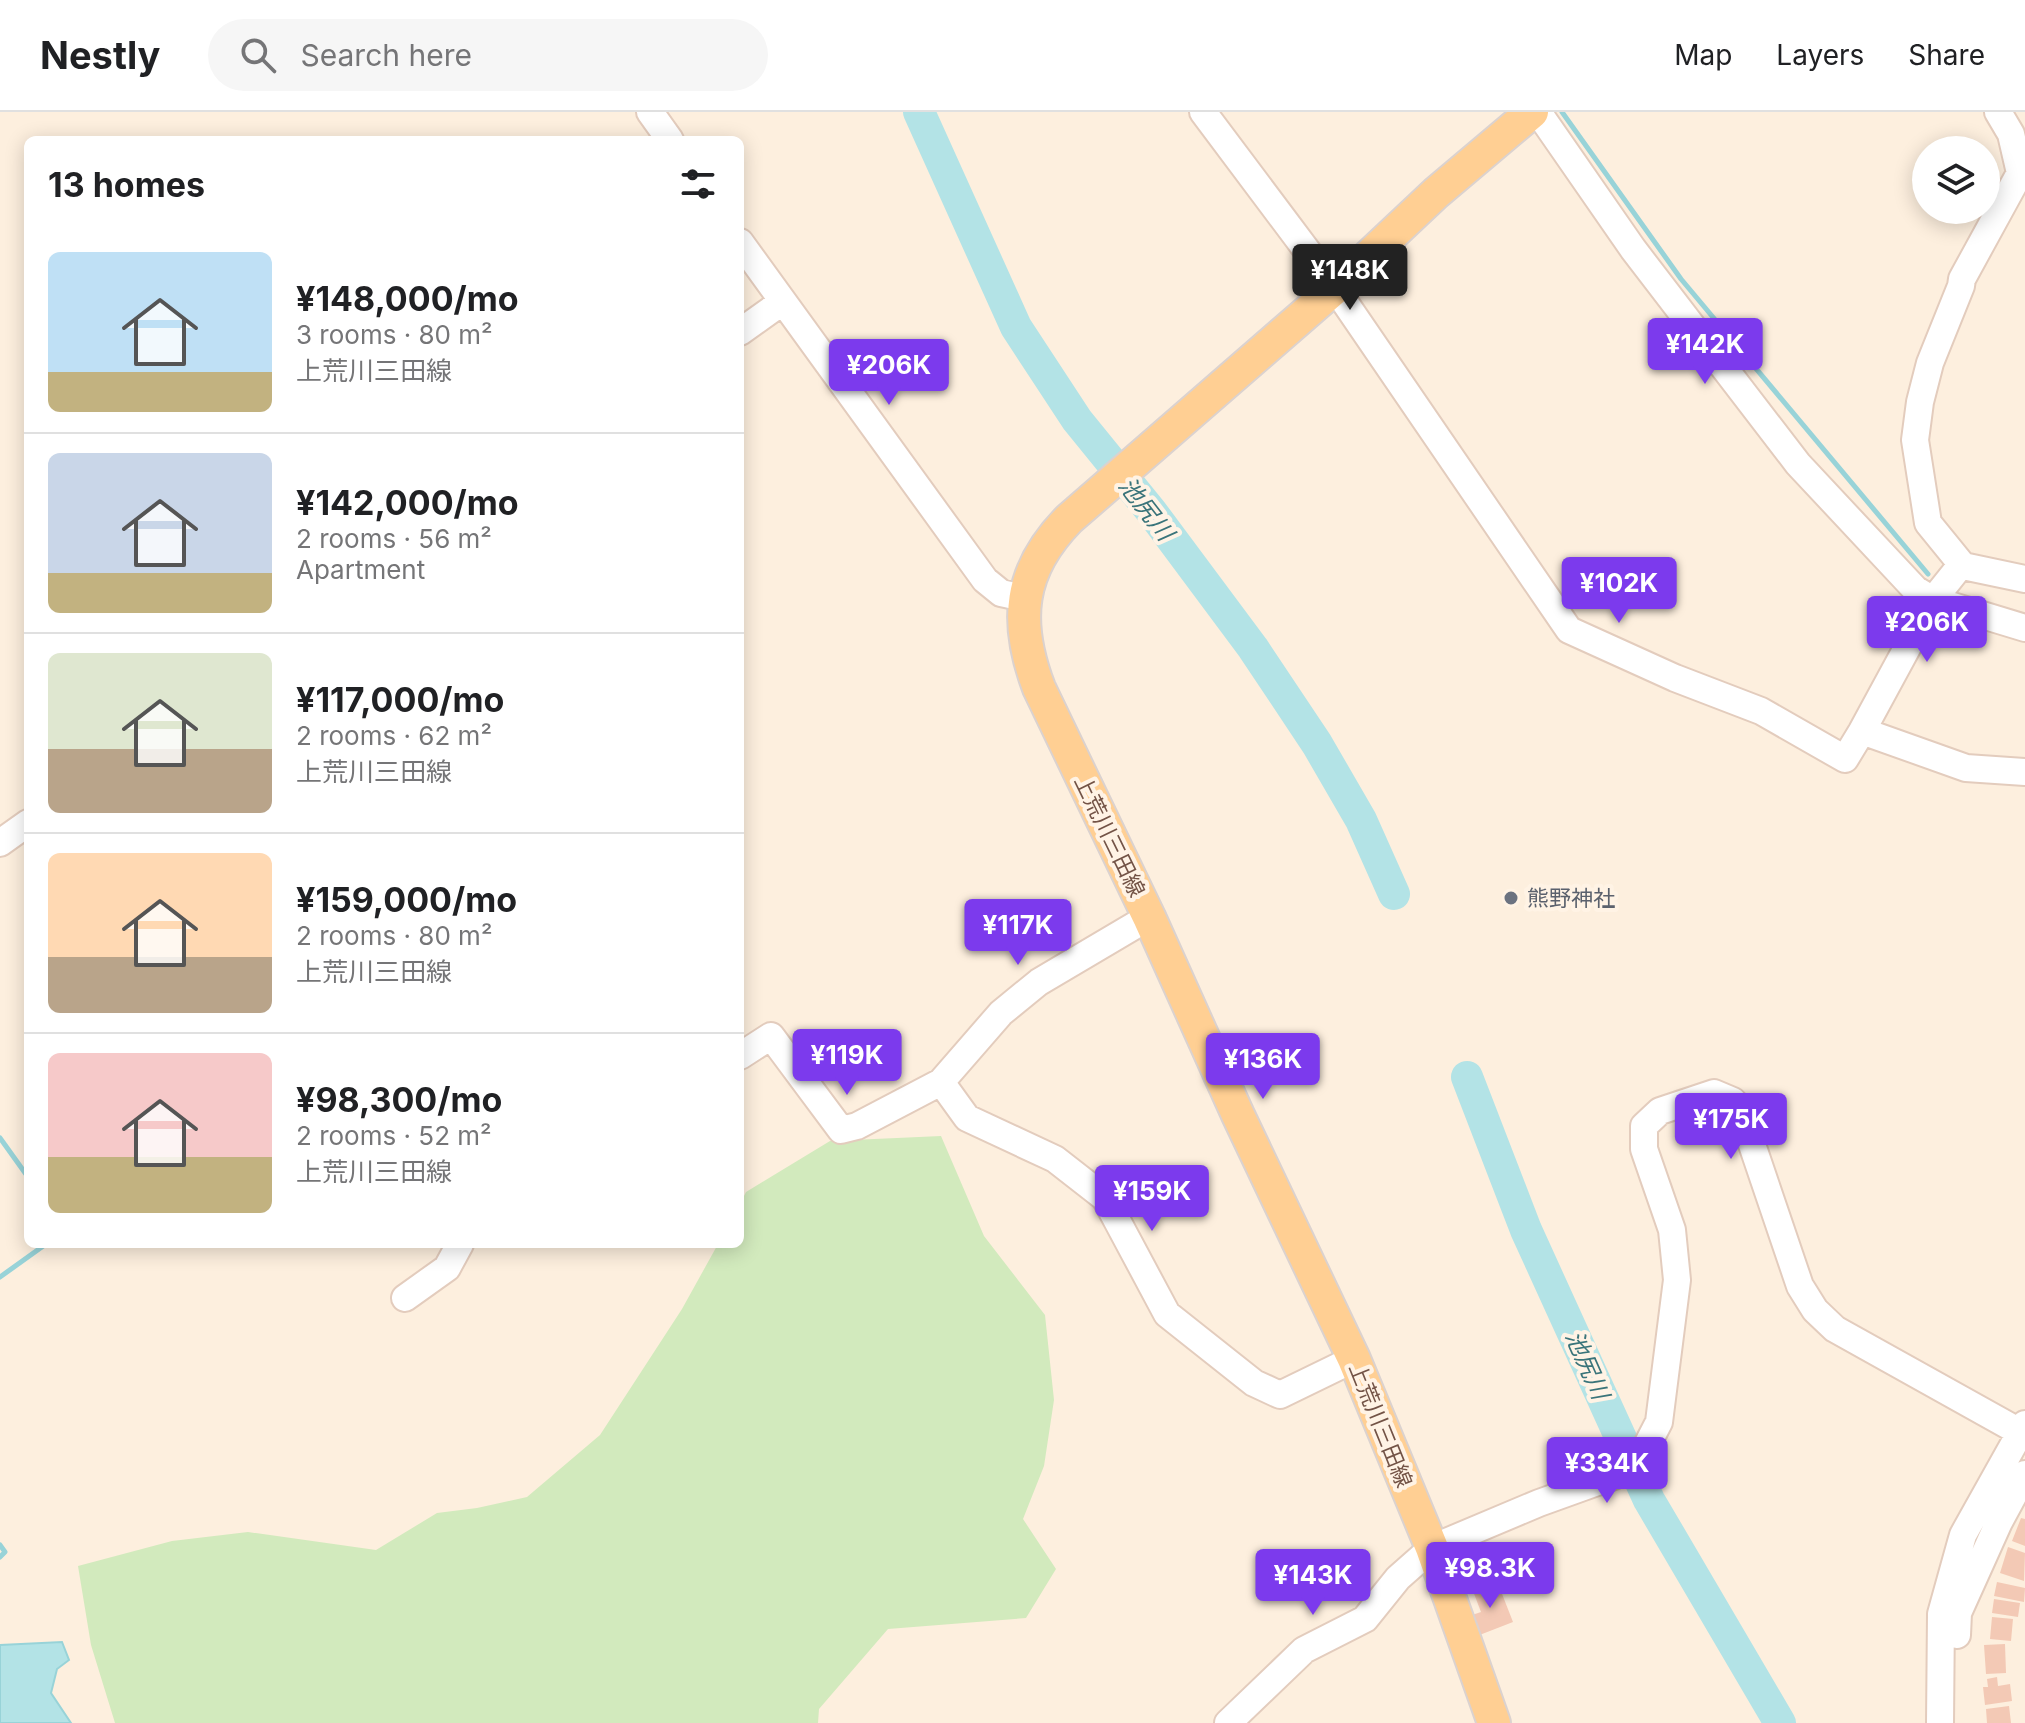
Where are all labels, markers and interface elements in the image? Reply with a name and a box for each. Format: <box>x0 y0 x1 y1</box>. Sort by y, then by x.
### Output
search box <box>208 19 768 91</box>
text: Nestly <box>40 32 160 78</box>
icon: search <box>236 33 280 77</box>
text: Search here <box>300 37 472 73</box>
text: Map <box>1674 38 1732 72</box>
text: Layers <box>1776 38 1864 72</box>
text: Share <box>1908 38 1985 72</box>
map controls <box>1912 136 2000 224</box>
button: layers <box>1912 136 2000 224</box>
icon: filters <box>676 162 720 206</box>
text: 13 homes <box>48 164 205 205</box>
pin: ¥148K <box>1294 244 1406 312</box>
text: ¥148K <box>1310 254 1390 285</box>
text: ¥148,000/mo <box>296 278 519 319</box>
icon: home <box>112 284 208 380</box>
pin: ¥142K <box>1649 318 1761 386</box>
text: 3 rooms · 80 m² <box>296 319 493 350</box>
text: ¥142K <box>1666 328 1744 359</box>
pin: ¥206K <box>833 339 945 407</box>
text: ¥206K <box>847 349 931 380</box>
text: 上荒川三田線 <box>296 355 452 386</box>
water label: 池尻川 <box>1113 471 1182 548</box>
text: ¥142,000/mo <box>296 482 519 523</box>
icon: home <box>112 485 208 581</box>
text: 2 rooms · 56 m² <box>296 523 492 554</box>
text: Apartment <box>296 554 425 585</box>
pin: ¥102K <box>1563 557 1675 625</box>
text: ¥102K <box>1580 567 1658 598</box>
pin: ¥206K <box>1871 596 1983 664</box>
text: ¥206K <box>1885 606 1969 637</box>
text: ¥117,000/mo <box>296 679 504 720</box>
icon: home <box>112 685 208 781</box>
text: 2 rooms · 62 m² <box>296 720 492 751</box>
text: 上荒川三田線 <box>296 756 452 787</box>
street label: 上荒川三田線 <box>1069 771 1151 901</box>
text: ¥159,000/mo <box>296 879 517 920</box>
icon: home <box>112 885 208 981</box>
place label: 熊野神社 <box>1527 885 1615 911</box>
marker: 熊野神社 <box>1502 889 1520 907</box>
pin: ¥117K <box>962 899 1074 967</box>
text: ¥117K <box>982 909 1054 940</box>
text: 2 rooms · 80 m² <box>296 920 492 951</box>
text: 上荒川三田線 <box>296 956 452 987</box>
pin: ¥119K <box>791 1029 903 1097</box>
pin: ¥136K <box>1207 1033 1319 1101</box>
text: ¥119K <box>811 1039 883 1070</box>
text: ¥136K <box>1224 1043 1302 1074</box>
text: ¥98,300/mo <box>296 1079 502 1120</box>
icon: home <box>112 1085 208 1181</box>
pin: ¥175K <box>1675 1093 1787 1161</box>
text: ¥175K <box>1693 1103 1769 1134</box>
text: 2 rooms · 52 m² <box>296 1120 492 1151</box>
text: 上荒川三田線 <box>296 1156 452 1187</box>
pin: ¥159K <box>1096 1165 1208 1233</box>
text: ¥159K <box>1113 1175 1191 1206</box>
water label: 池尻川 <box>1560 1326 1617 1406</box>
street label: 上荒川三田線 <box>1344 1359 1418 1491</box>
pin: ¥334K <box>1551 1437 1663 1505</box>
text: ¥334K <box>1565 1447 1649 1478</box>
pin: ¥98.3K <box>1425 1542 1555 1610</box>
pin: ¥143K <box>1257 1549 1369 1617</box>
text: ¥98.3K <box>1444 1552 1536 1583</box>
text: ¥143K <box>1273 1559 1353 1590</box>

